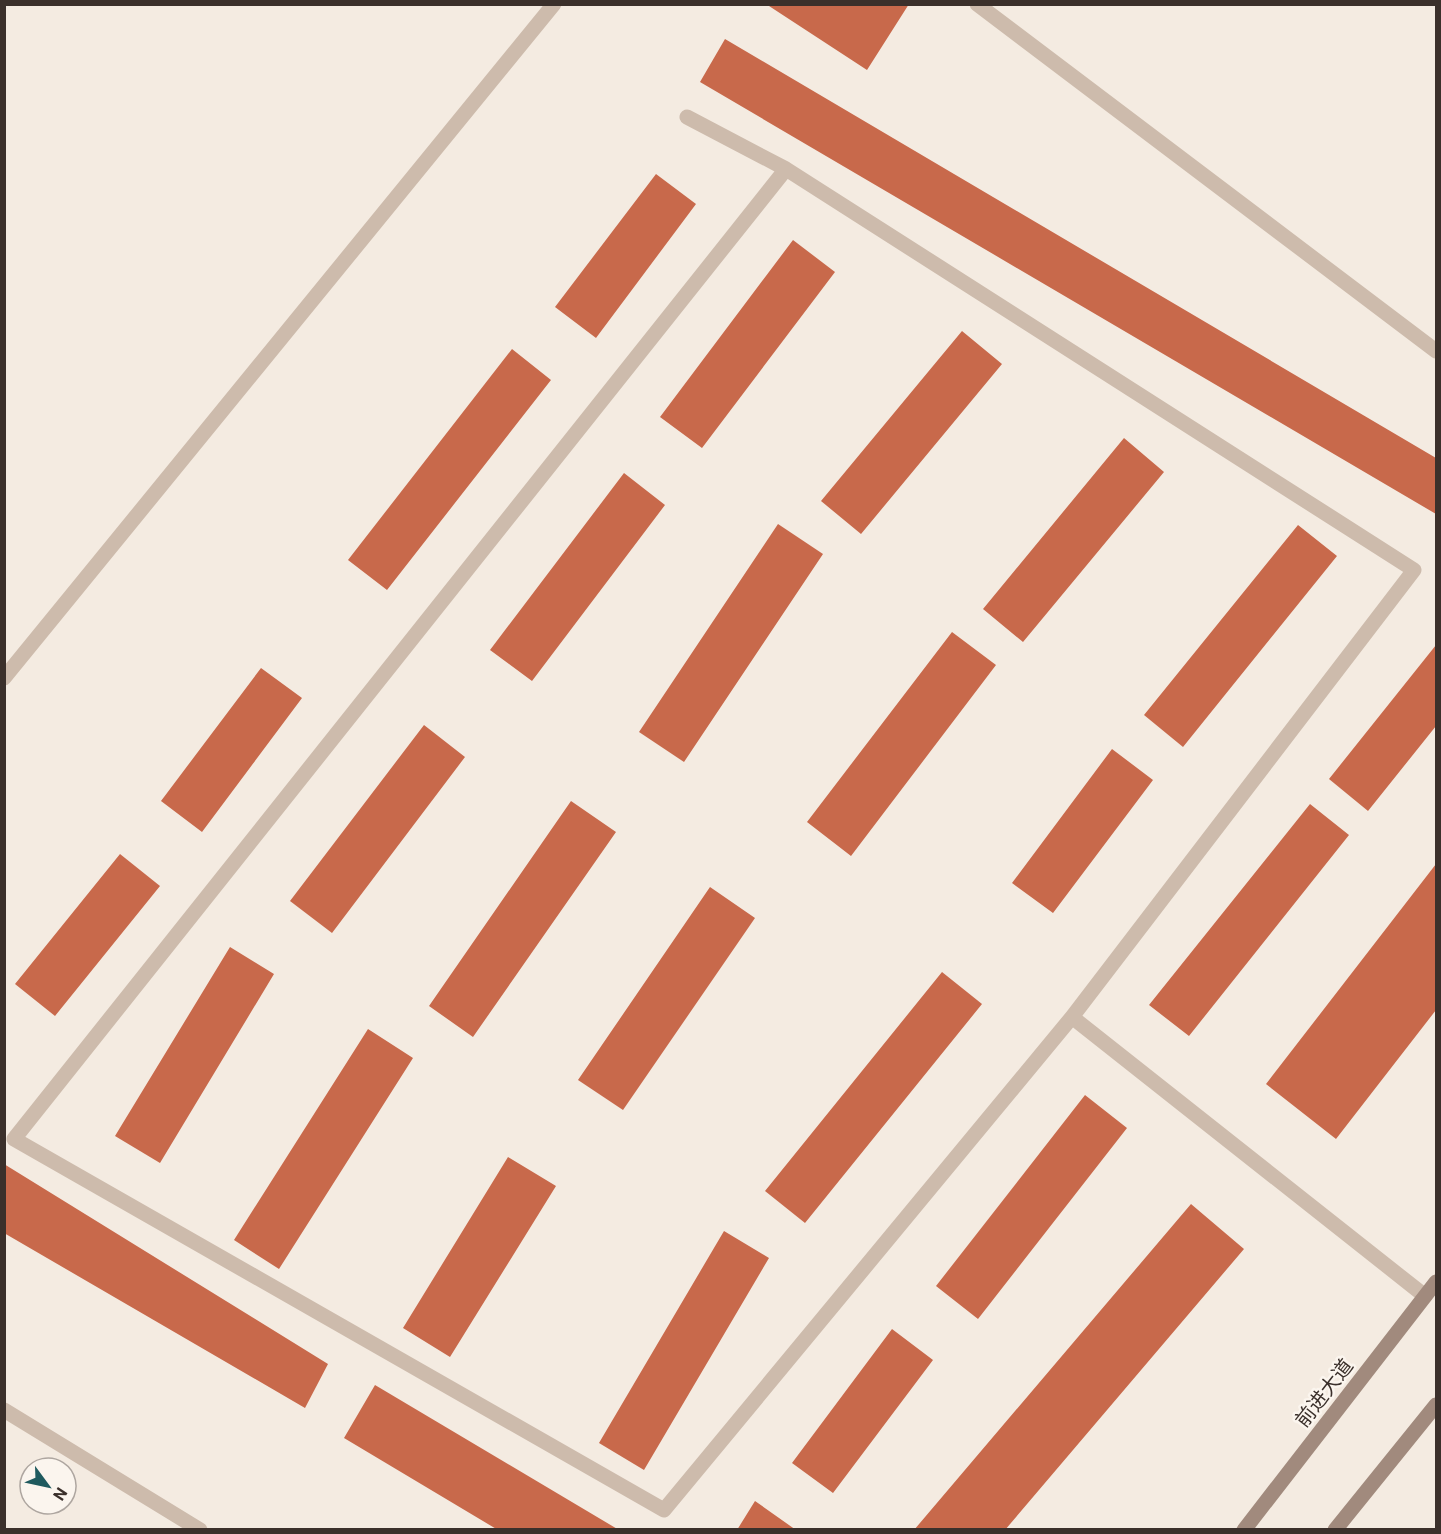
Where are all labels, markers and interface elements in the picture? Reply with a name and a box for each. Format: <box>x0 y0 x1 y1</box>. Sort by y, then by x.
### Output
street label: 前进大道 <box>1290 1354 1358 1432</box>
north arrow <box>18 1456 78 1516</box>
text: N <box>49 1484 71 1504</box>

